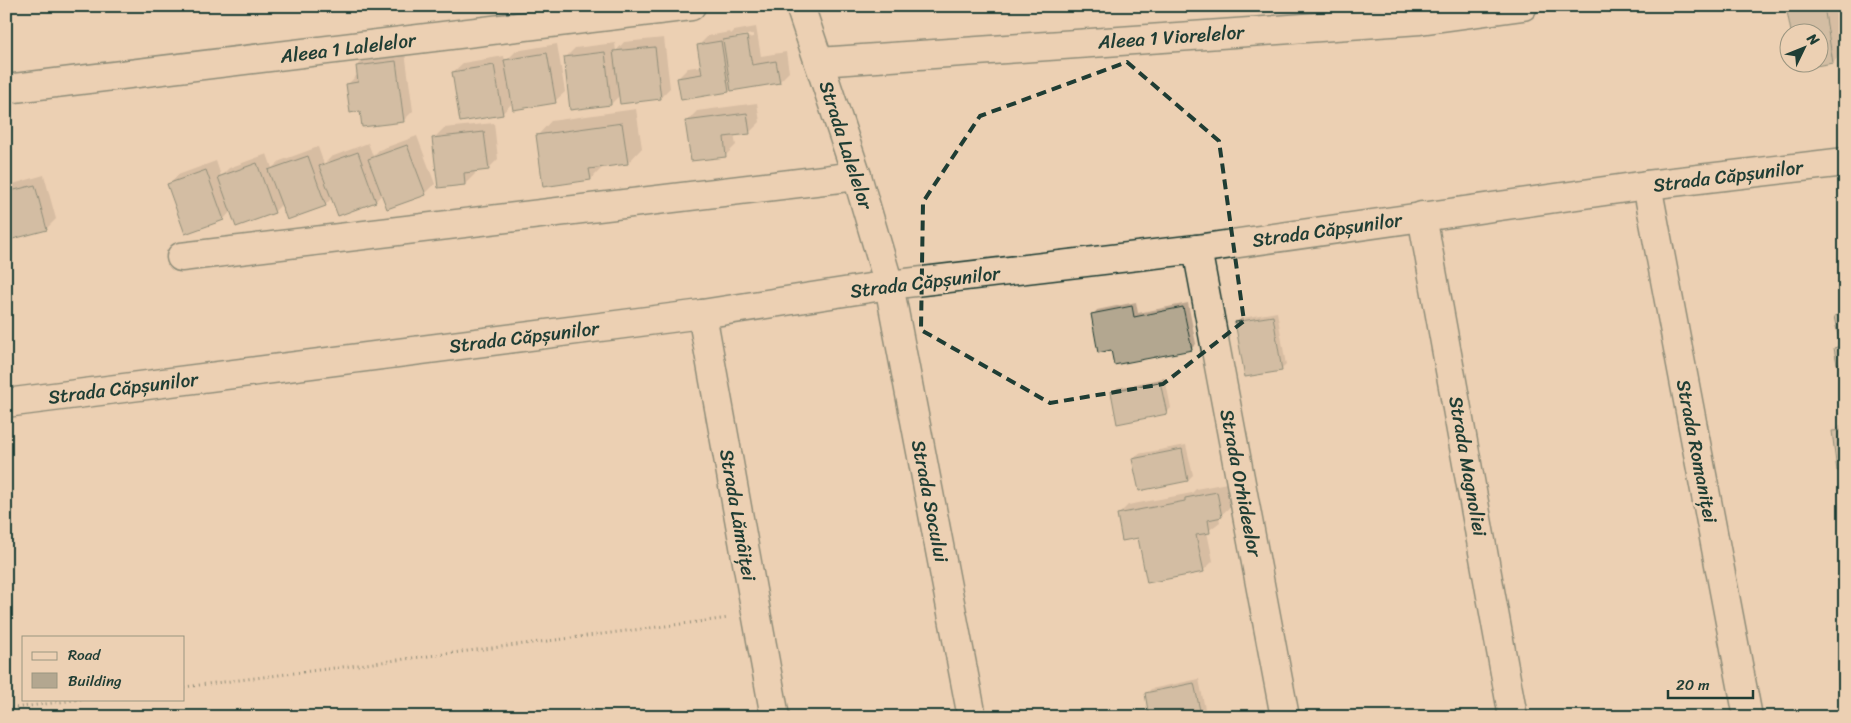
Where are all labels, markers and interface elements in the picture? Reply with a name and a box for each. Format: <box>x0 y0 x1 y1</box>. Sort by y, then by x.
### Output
street label: Aleea 1 Viorelelor <box>1096 15 1246 59</box>
north arrow <box>1778 22 1828 72</box>
street label: Aleea 1 Lalelelor <box>278 23 419 73</box>
text: N <box>1800 27 1826 52</box>
street label: Strada Lalelelor <box>810 76 883 215</box>
street label: Strada Căpșunilor <box>1651 150 1806 202</box>
street label: Strada Căpșunilor <box>1250 203 1405 257</box>
street label: Strada Căpșunilor <box>848 256 1003 308</box>
street label: Strada Căpșunilor <box>447 311 602 363</box>
street label: Strada Căpșunilor <box>46 362 201 414</box>
street label: Strada Romaniței <box>1667 377 1727 526</box>
street label: Strada Magnoliei <box>1439 393 1497 539</box>
street label: Strada Orhideelor <box>1211 406 1272 561</box>
street label: Strada Socului <box>902 437 958 566</box>
street label: Strada Lămâiței <box>710 447 766 584</box>
legend <box>22 636 185 700</box>
text: Road <box>68 642 101 668</box>
text: Building <box>68 668 122 694</box>
scale bar <box>1668 668 1754 700</box>
text: 20 m <box>1676 672 1710 698</box>

